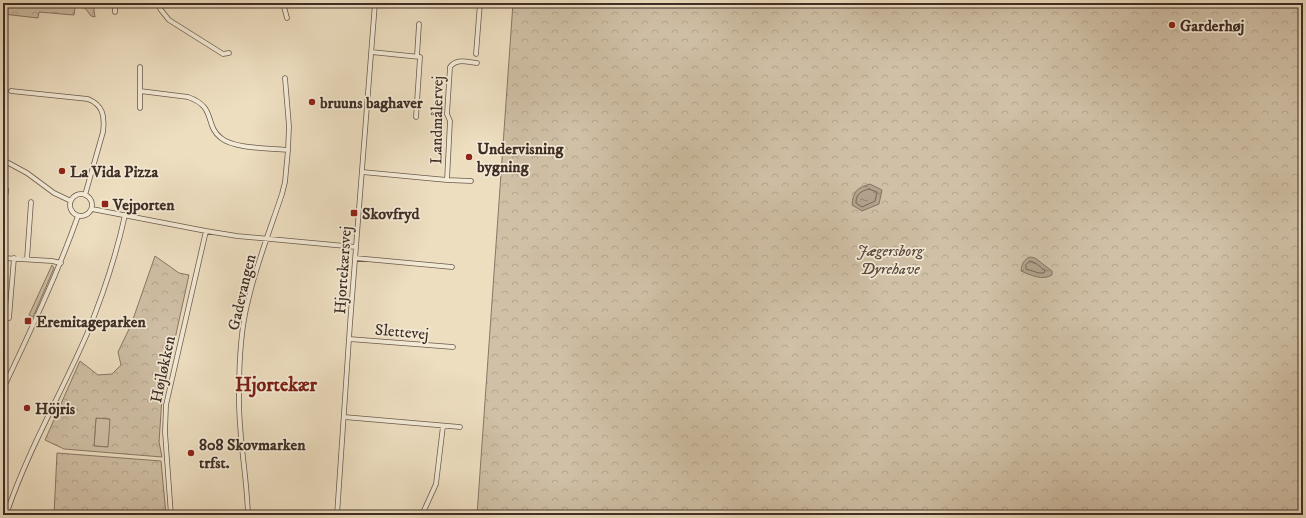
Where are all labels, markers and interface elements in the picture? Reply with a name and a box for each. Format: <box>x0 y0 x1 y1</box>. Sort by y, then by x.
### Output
place label: Garderhøj <box>1180 16 1244 36</box>
marker: Garderhøj <box>1167 20 1177 30</box>
street label: Landmålervej <box>426 76 448 164</box>
place label: bruuns baghaver <box>319 93 424 113</box>
marker: bruuns baghaver <box>307 97 317 107</box>
place label: Undervisning bygning <box>476 139 564 177</box>
marker: Undervisning bygning <box>464 152 474 162</box>
place label: La Vida Pizza <box>70 162 159 182</box>
marker: La Vida Pizza <box>57 166 67 176</box>
place label: Vejporten <box>112 195 175 215</box>
marker: Vejporten <box>100 199 110 209</box>
place label: Skovfryd <box>362 204 421 224</box>
marker: Skovfryd <box>349 208 359 218</box>
street label: Hjortekærsvej <box>330 225 356 315</box>
park label: Jægersborg Dyrehave <box>857 241 925 279</box>
street label: Gadevangen <box>224 252 261 332</box>
place label: Eremitageparken <box>36 312 146 332</box>
marker: Eremitageparken <box>23 316 33 326</box>
street label: Slettevej <box>374 320 430 344</box>
street label: Højløkken <box>146 333 180 405</box>
district label: Hjortekær <box>235 373 318 398</box>
place label: Höjris <box>35 399 76 419</box>
marker: Höjris <box>22 403 32 413</box>
place label: 808 Skovmarken trfst. <box>199 435 306 473</box>
marker: 808 Skovmarken trfst. <box>186 448 196 458</box>

